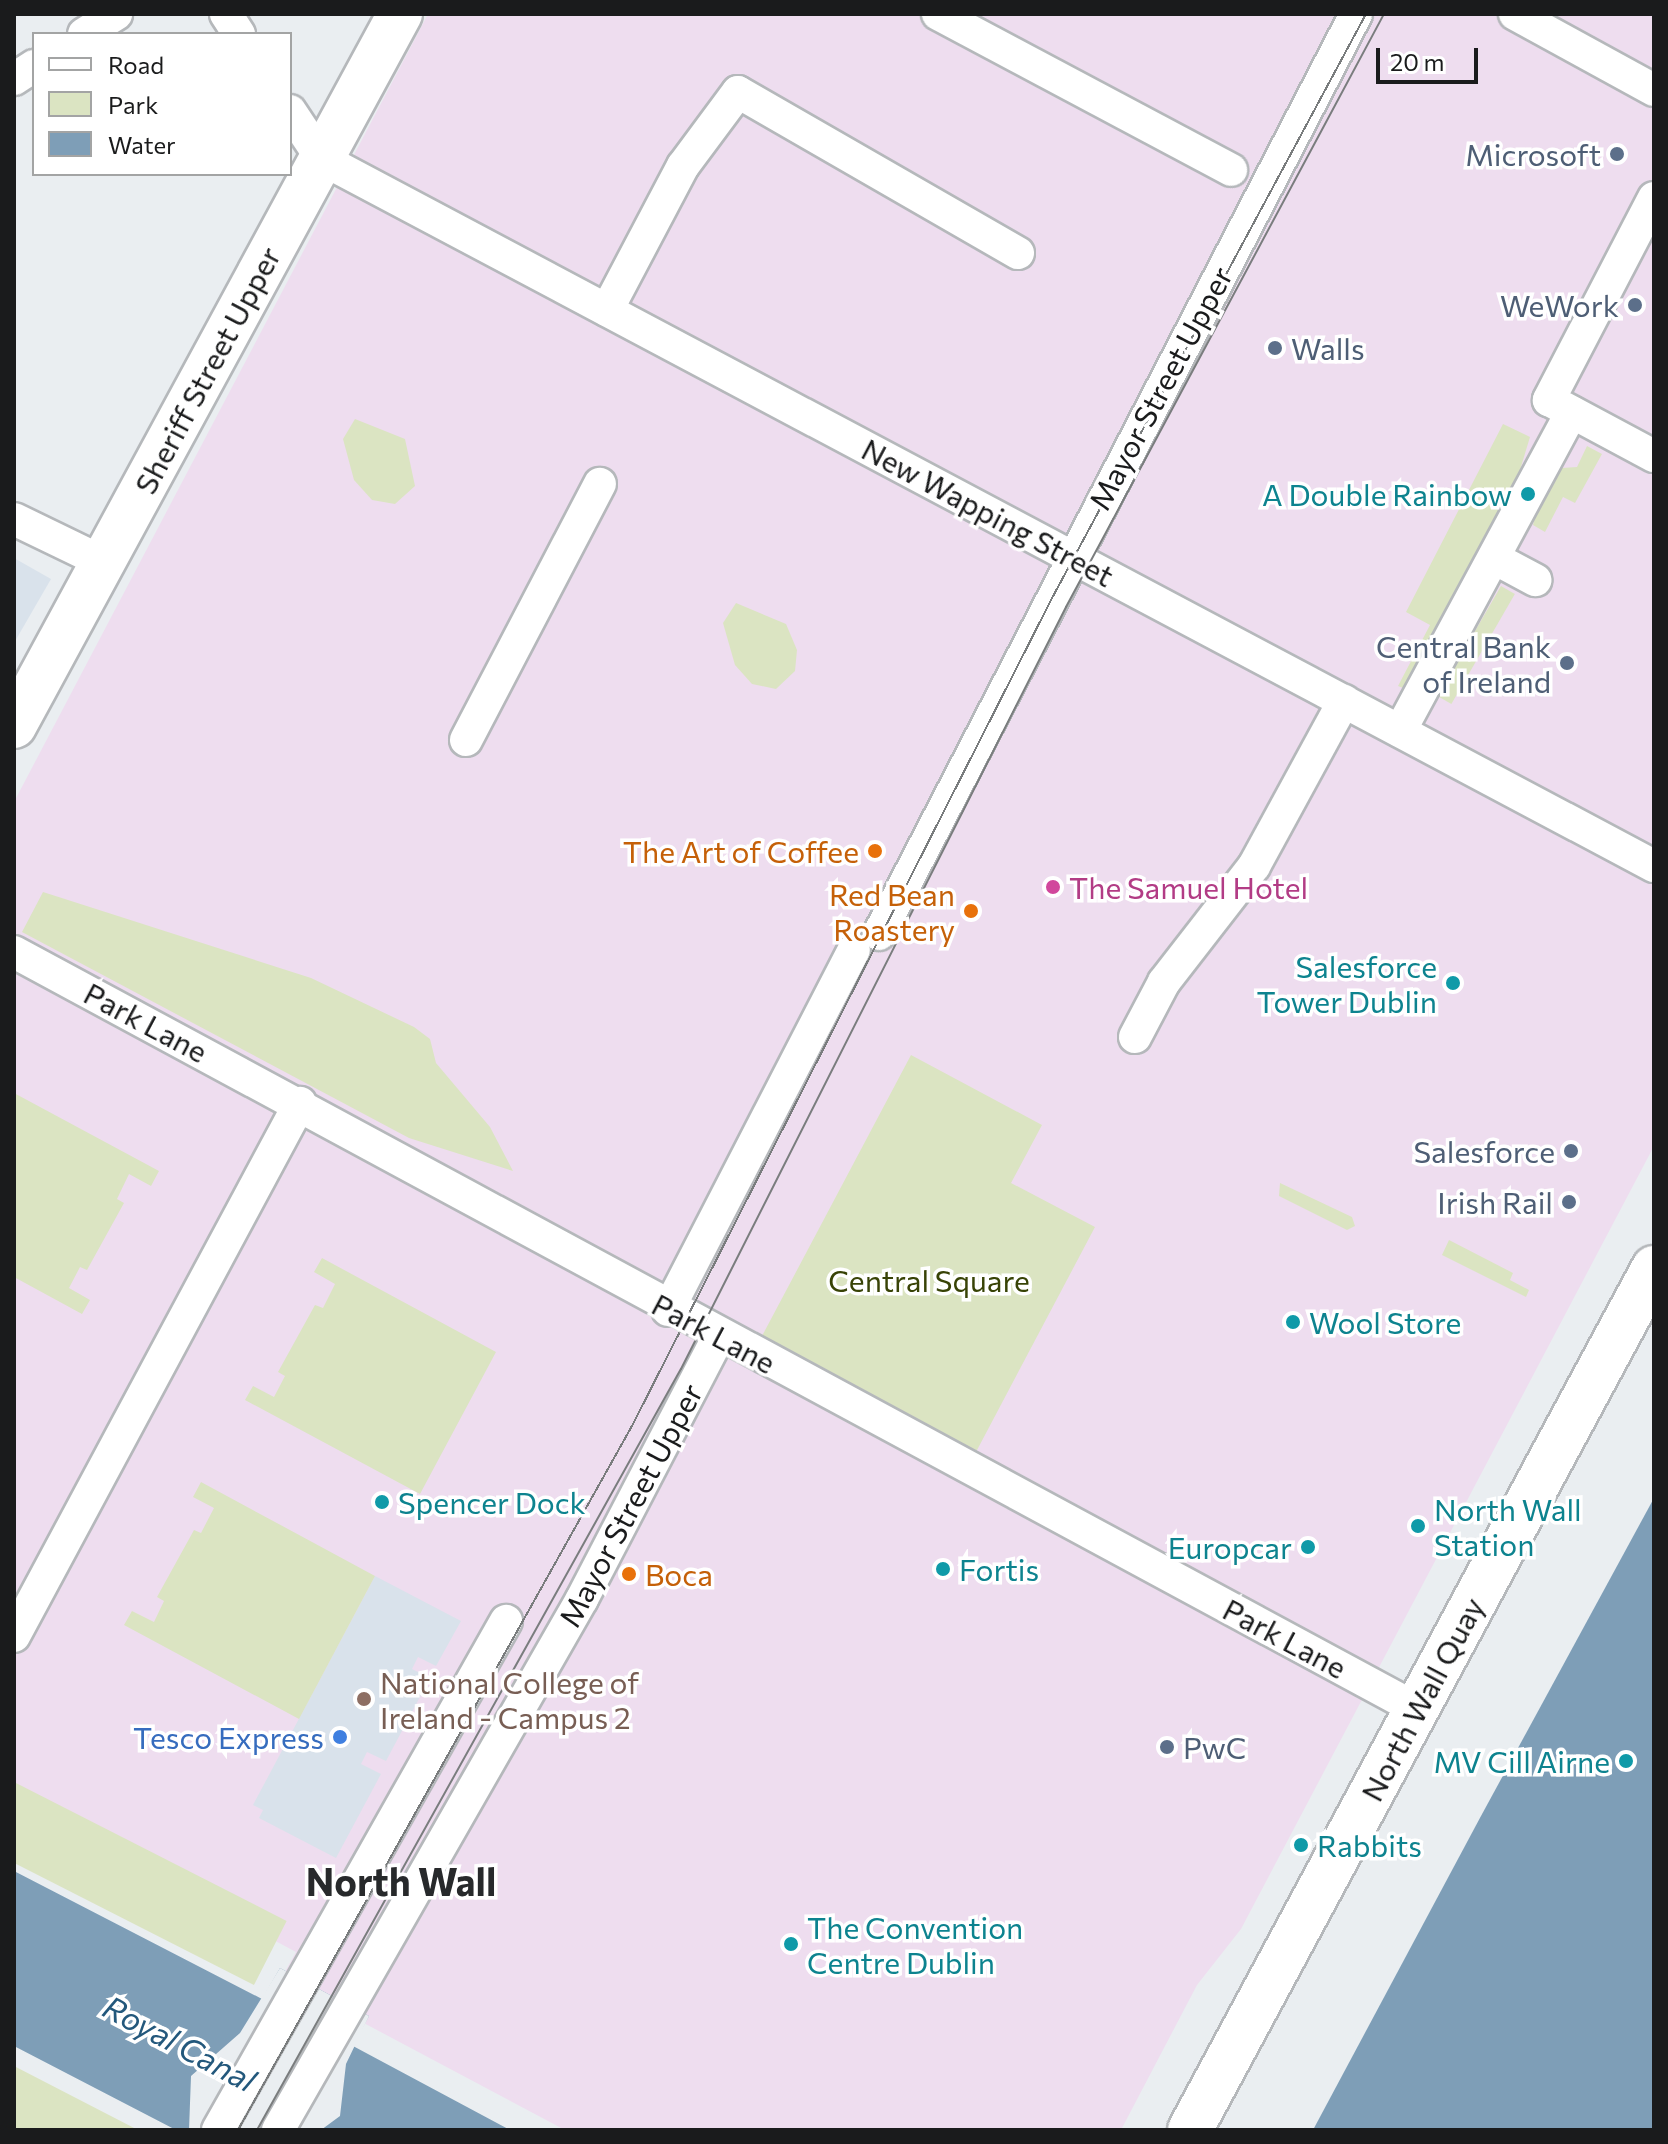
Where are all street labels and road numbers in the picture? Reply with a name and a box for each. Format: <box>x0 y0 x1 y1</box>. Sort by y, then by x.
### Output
street label: Sheriff Street Upper <box>127 240 287 500</box>
street label: Mayor Street Upper <box>1081 260 1239 516</box>
street label: New Wapping Street <box>856 430 1120 594</box>
street label: Park Lane <box>78 975 214 1069</box>
street label: Park Lane <box>646 1286 782 1380</box>
street label: Mayor Street Upper <box>551 1377 709 1633</box>
street label: Park Lane <box>1217 1591 1353 1685</box>
street label: North Wall Quay <box>1353 1591 1491 1807</box>

